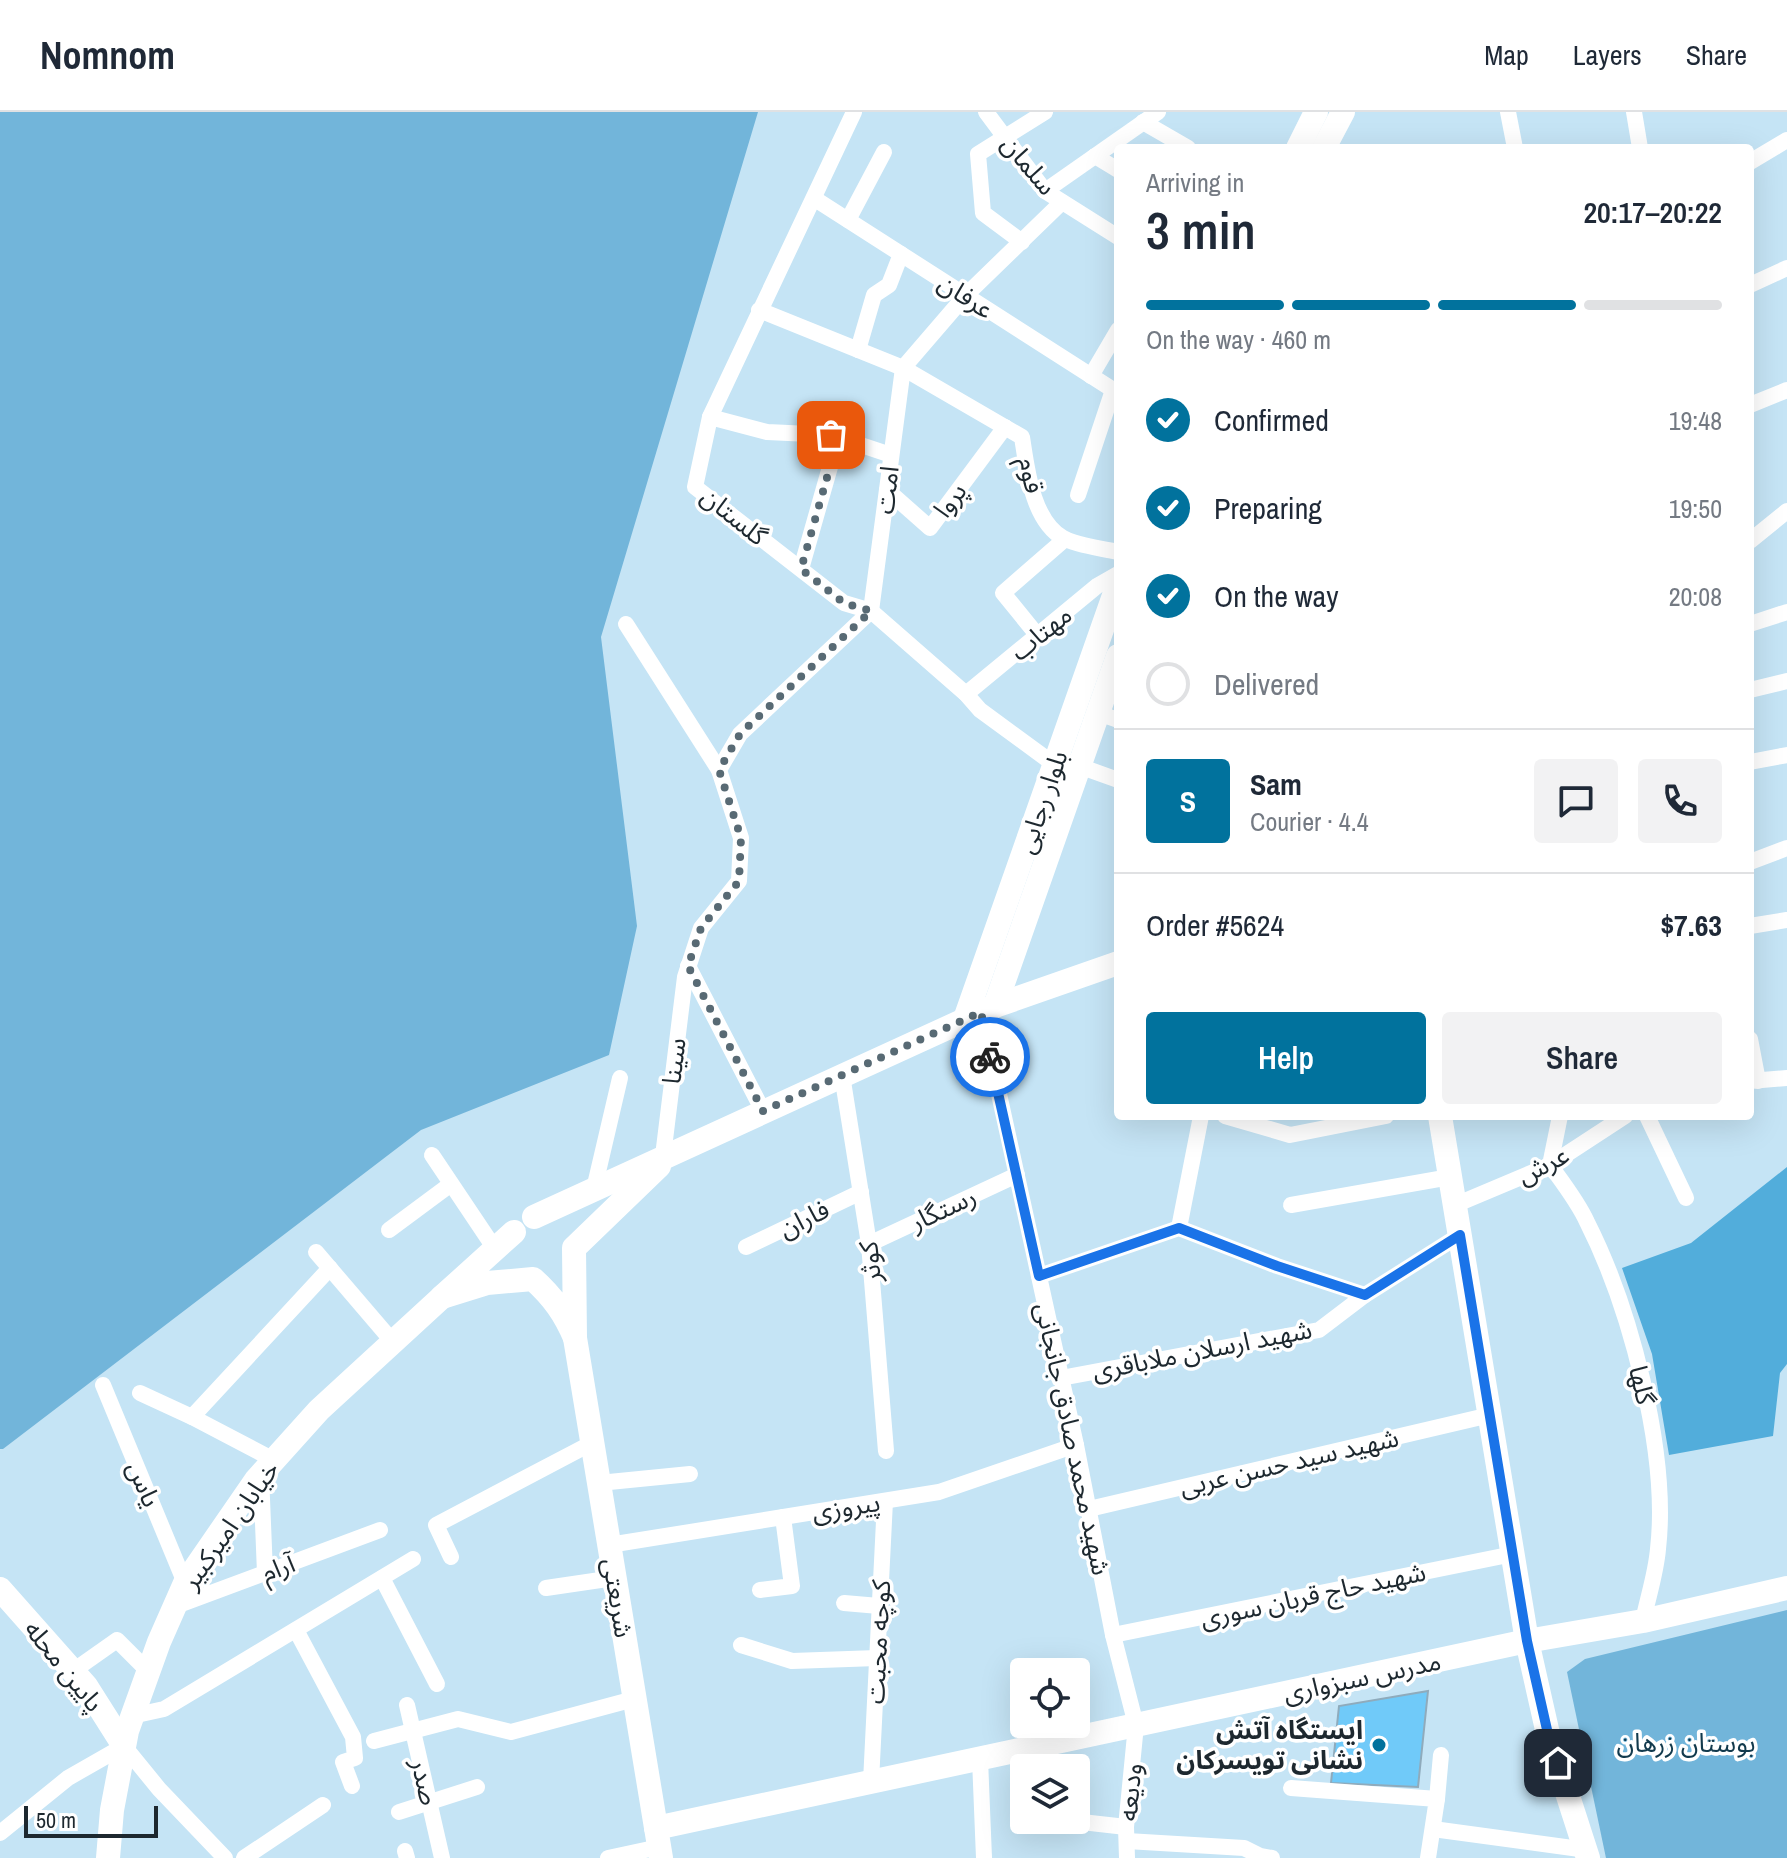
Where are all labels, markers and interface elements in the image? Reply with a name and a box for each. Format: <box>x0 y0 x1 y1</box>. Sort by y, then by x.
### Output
text: Nomnom <box>40 30 175 81</box>
text: Map <box>1484 36 1529 74</box>
text: Layers <box>1573 36 1642 74</box>
text: Share <box>1686 36 1747 74</box>
street label: سلمان <box>994 127 1065 202</box>
text: Arriving in <box>1146 165 1244 200</box>
text: 20:17–20:22 <box>1583 192 1722 232</box>
text: 3 min <box>1146 195 1256 265</box>
street label: عرفان <box>932 265 1001 326</box>
text: On the way · 460 m <box>1146 322 1331 357</box>
icon: check <box>1146 398 1190 442</box>
text: Confirmed <box>1214 400 1329 440</box>
pin <box>797 401 865 469</box>
text: 19:48 <box>1669 403 1722 438</box>
icon: bag <box>809 413 853 457</box>
street label: قوم <box>1007 453 1053 497</box>
street label: امت <box>866 464 907 516</box>
street label: پروا <box>925 475 975 525</box>
street label: گلستان <box>694 478 775 553</box>
icon: check <box>1146 486 1190 530</box>
text: Preparing <box>1214 488 1322 528</box>
text: 19:50 <box>1669 491 1722 526</box>
icon: check <box>1146 574 1190 618</box>
text: On the way <box>1214 576 1338 616</box>
text: 20:08 <box>1669 579 1722 614</box>
street label: مهتاب <box>1003 597 1079 668</box>
text: Delivered <box>1214 664 1319 704</box>
street label: بلوار رجایی <box>1008 746 1075 858</box>
button: chat <box>1534 759 1618 843</box>
button: phone <box>1638 759 1722 843</box>
text: Sam <box>1250 764 1302 804</box>
text: S <box>1180 781 1196 821</box>
text: Courier · 4.4 <box>1250 804 1369 839</box>
text: Order #5624 <box>1146 905 1284 945</box>
text: $7.63 <box>1660 905 1722 945</box>
button: Help <box>1146 1012 1426 1104</box>
button: Share <box>1442 1012 1722 1104</box>
courier <box>950 1017 1030 1097</box>
icon: bike <box>968 1035 1012 1079</box>
street label: سینا <box>653 1036 694 1086</box>
street label: عرش <box>1511 1137 1575 1192</box>
street label: رستگار <box>903 1178 982 1239</box>
street label: فاران <box>773 1191 835 1246</box>
street label: کوثر <box>850 1240 889 1285</box>
street label: شهید محمد صادق جانجانی <box>1028 1299 1119 1578</box>
street label: شهید ارسلان ملاباقری <box>1089 1311 1315 1388</box>
street label: گلها <box>1621 1362 1664 1408</box>
street label: شهید سید حسن عربی <box>1176 1419 1402 1504</box>
street label: خیابان امیرکبیر <box>172 1454 287 1597</box>
street label: یاس <box>119 1455 170 1512</box>
street label: پیروزی <box>809 1484 883 1529</box>
street label: آرام <box>256 1545 302 1593</box>
street label: شهید حاج قربان سوری <box>1197 1553 1429 1637</box>
street label: شریعتی <box>595 1556 642 1640</box>
street label: کوچه محبت <box>857 1579 898 1705</box>
street label: پایین محله <box>17 1613 112 1719</box>
street label: مدرس سبزواری <box>1280 1643 1444 1710</box>
map controls <box>1010 1658 1090 1834</box>
button: locate <box>1010 1658 1090 1738</box>
place label: ایستگاه آتش نشانی تویسرکان <box>1176 1712 1363 1777</box>
park label: بوستان زرهان <box>1617 1725 1756 1760</box>
pin <box>1524 1729 1592 1797</box>
marker: ایستگاه آتش نشانی تویسرکان <box>1370 1736 1388 1754</box>
icon: home <box>1536 1741 1580 1785</box>
street label: صدر <box>403 1754 448 1809</box>
button: layers <box>1010 1754 1090 1834</box>
street label: ودیعه <box>1110 1762 1149 1822</box>
scale bar <box>24 1802 158 1838</box>
text: 50 m <box>36 1805 76 1835</box>

